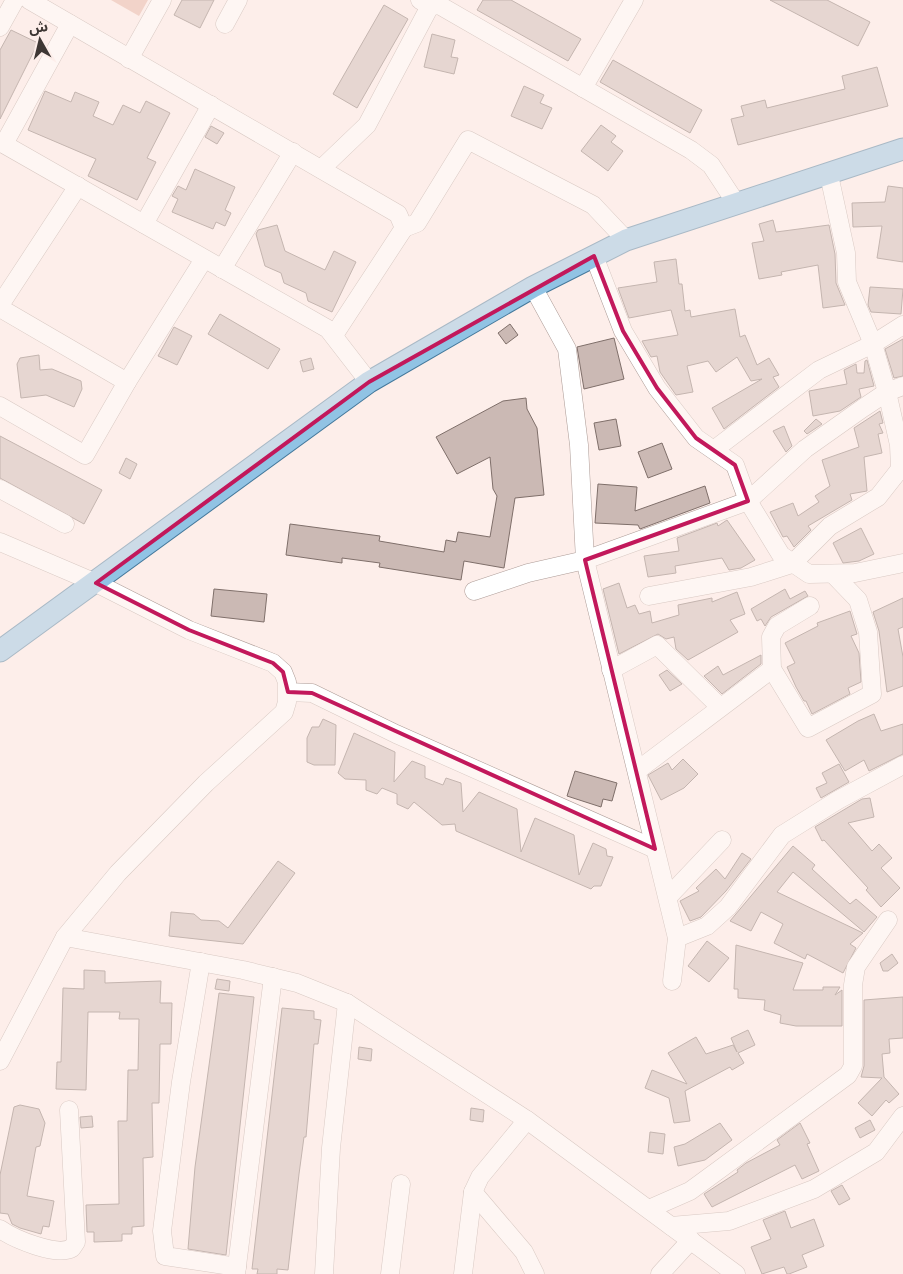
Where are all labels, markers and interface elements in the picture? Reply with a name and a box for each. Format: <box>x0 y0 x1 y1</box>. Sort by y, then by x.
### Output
north arrow <box>15 15 65 65</box>
text: ش <box>28 20 49 36</box>

